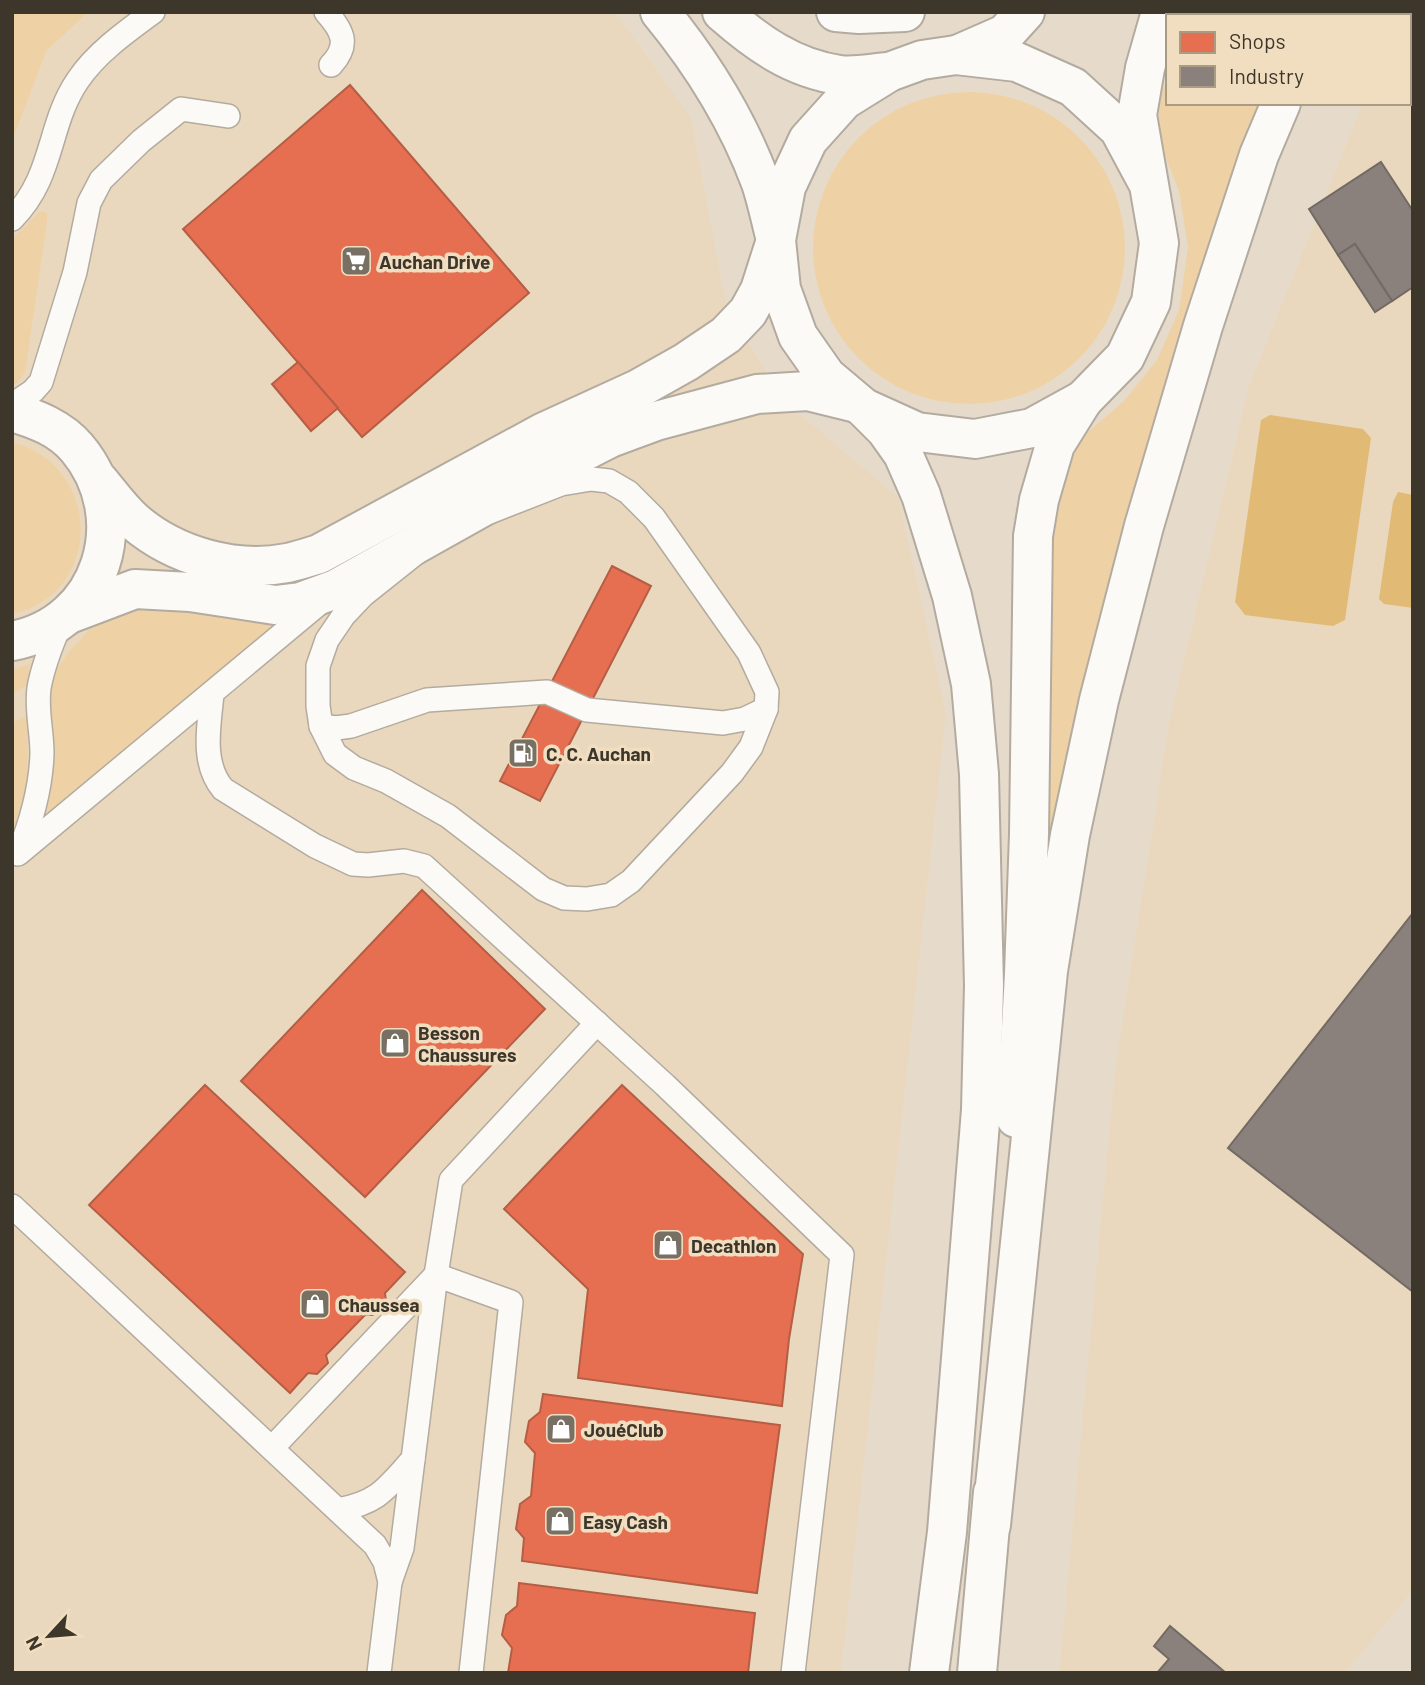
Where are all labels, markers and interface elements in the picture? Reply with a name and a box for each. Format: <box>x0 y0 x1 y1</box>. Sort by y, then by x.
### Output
legend <box>1166 14 1411 105</box>
text: Shops <box>1229 28 1286 53</box>
text: Industry <box>1229 63 1304 88</box>
supermarket icon: Auchan Drive <box>339 244 373 278</box>
place label: Auchan Drive <box>379 250 490 273</box>
fuel station icon: C. C. Auchan <box>506 736 540 770</box>
place label: C. C. Auchan <box>546 742 651 765</box>
place label: Besson Chaussures <box>418 1021 516 1066</box>
shop icon: Besson Chaussures <box>378 1026 412 1060</box>
shop icon: Decathlon <box>651 1228 685 1262</box>
place label: Decathlon <box>691 1234 776 1257</box>
shop icon: Chaussea <box>298 1287 332 1321</box>
place label: Chaussea <box>338 1293 420 1316</box>
shop icon: JouéClub <box>544 1412 578 1446</box>
place label: JouéClub <box>584 1418 664 1441</box>
shop icon: Easy Cash <box>543 1504 577 1538</box>
place label: Easy Cash <box>583 1510 668 1533</box>
north arrow <box>14 1601 84 1671</box>
text: N <box>20 1633 46 1654</box>

